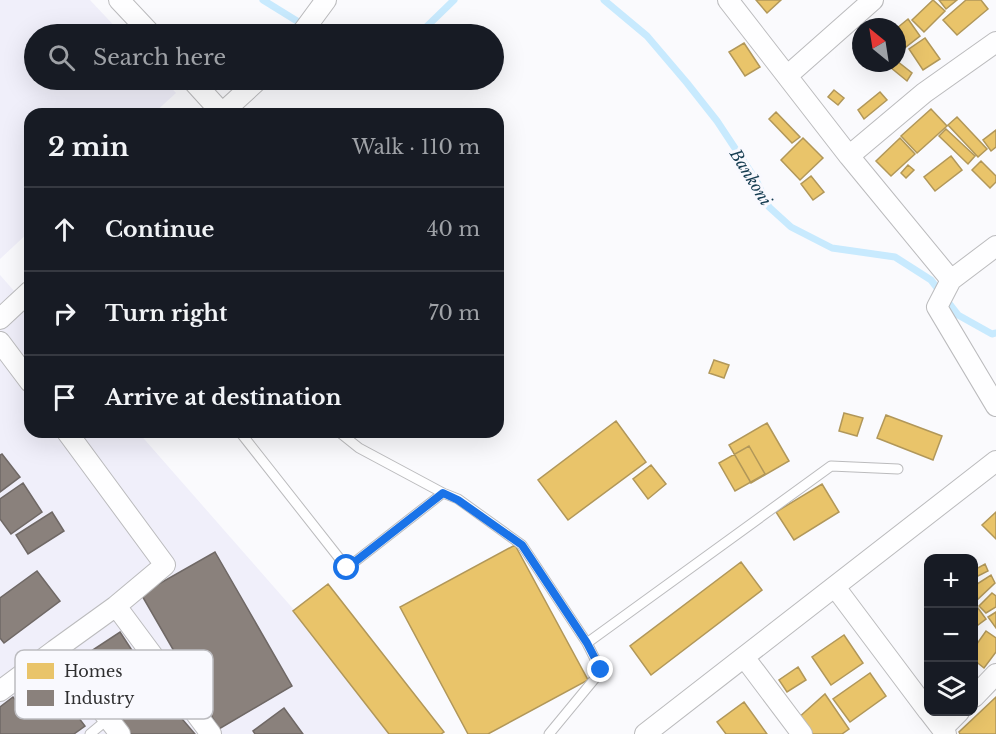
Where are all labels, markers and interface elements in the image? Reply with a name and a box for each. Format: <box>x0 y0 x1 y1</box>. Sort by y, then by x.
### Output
north arrow <box>852 18 906 72</box>
search box <box>24 24 504 90</box>
icon: search <box>45 41 78 74</box>
text: Search here <box>93 44 226 71</box>
text: 2 min <box>48 131 129 163</box>
text: Walk · 110 m <box>352 135 480 159</box>
water label: Bankoni <box>725 144 776 209</box>
icon: ahead <box>48 213 81 246</box>
text: Continue <box>105 216 214 243</box>
text: 40 m <box>427 217 480 241</box>
icon: right <box>48 297 81 330</box>
text: Turn right <box>105 300 227 327</box>
text: 70 m <box>428 301 480 325</box>
icon: arrive <box>48 381 81 414</box>
text: Arrive at destination <box>105 384 342 411</box>
route start <box>333 554 359 580</box>
map controls <box>924 554 978 716</box>
button: + <box>924 554 978 608</box>
button: − <box>924 608 978 662</box>
legend <box>15 650 213 719</box>
route end <box>587 656 613 682</box>
text: Homes <box>64 661 122 681</box>
button: layers <box>924 662 978 716</box>
text: Industry <box>64 688 135 708</box>

